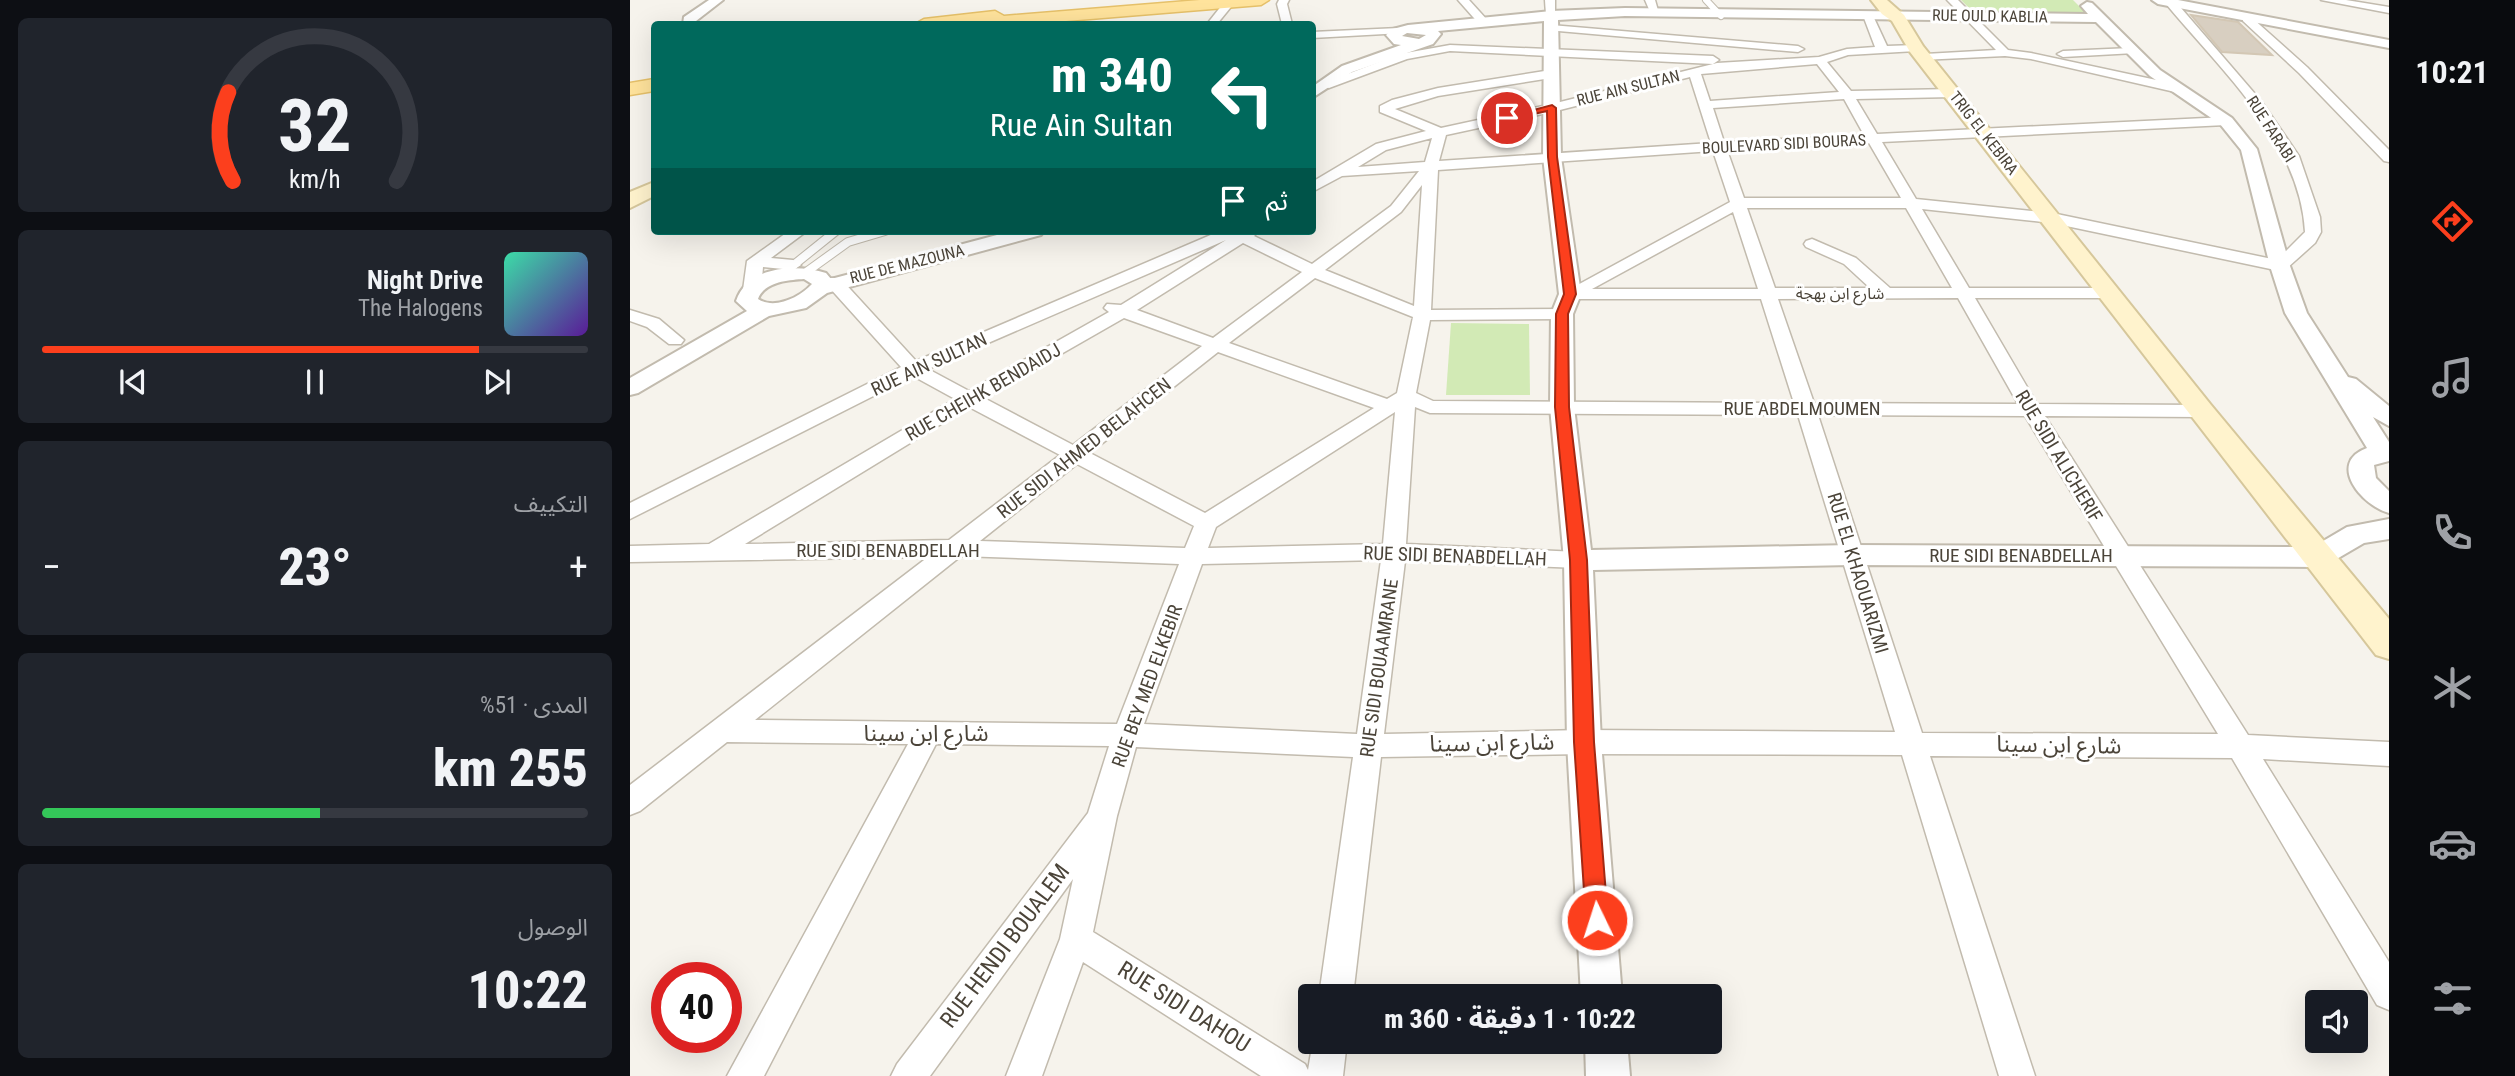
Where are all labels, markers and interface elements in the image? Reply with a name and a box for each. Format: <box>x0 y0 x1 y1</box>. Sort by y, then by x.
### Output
street label: RUE OULD KABLIA <box>1932 5 2048 27</box>
text: 340 m <box>1051 47 1173 104</box>
icon: left <box>1197 49 1288 140</box>
text: 10:21 <box>2415 53 2489 91</box>
street label: RUE AIN SULTAN <box>1575 66 1681 110</box>
text: 32 <box>278 83 352 169</box>
pin <box>1477 88 1537 148</box>
street label: TRIG EL KEBIRA <box>1946 88 2022 178</box>
street label: RUE FARABI <box>2243 92 2299 166</box>
icon: arrive <box>1488 99 1526 137</box>
text: Rue Ain Sultan <box>990 106 1173 144</box>
street label: BOULEVARD SIDI BOURAS <box>1701 130 1867 158</box>
text: km/h <box>289 165 341 194</box>
icon: arrive <box>1214 182 1252 220</box>
text: ثم <box>1266 186 1288 216</box>
icon: directions <box>2428 197 2477 246</box>
street label: RUE DE MAZOUNA <box>848 241 966 287</box>
text: Night Drive <box>367 265 483 295</box>
street label: شارع ابن بهجة <box>1796 284 1884 306</box>
text: The Halogens <box>358 295 483 322</box>
street label: RUE AIN SULTAN <box>867 327 991 401</box>
street label: RUE CHEIHK BENDAIDJ <box>901 338 1065 446</box>
icon: music <box>2428 353 2477 402</box>
icon: previous <box>114 363 152 401</box>
icon: pause <box>296 363 334 401</box>
icon: next <box>478 363 516 401</box>
street label: RUE SIDI AHMED BELAHCEN <box>992 373 1176 523</box>
street label: RUE SIDI ALICHERIF <box>2011 386 2107 526</box>
street label: RUE ABDELMOUMEN <box>1723 397 1881 420</box>
street label: RUE EL KHAOUARIZMI <box>1823 490 1893 656</box>
text: التكييف <box>514 491 588 518</box>
icon: phone <box>2428 508 2477 557</box>
text: 23° <box>278 537 352 598</box>
street label: RUE SIDI BENABDELLAH <box>796 539 980 562</box>
street label: RUE SIDI BENABDELLAH <box>1363 541 1547 571</box>
street label: RUE SIDI BENABDELLAH <box>1929 544 2113 567</box>
text: − <box>42 545 61 589</box>
text: + <box>569 545 588 589</box>
street label: RUE SIDI BOUAAMRANE <box>1355 577 1403 759</box>
street label: RUE BEY MED ELKEBIR <box>1107 602 1187 770</box>
icon: climate <box>2428 663 2477 712</box>
text: المدى · 51% <box>480 692 588 719</box>
street label: شارع ابن سينا <box>863 720 989 750</box>
street label: شارع ابن سينا <box>1429 728 1555 761</box>
street label: شارع ابن سينا <box>1996 730 2122 763</box>
text: 255 km <box>433 738 588 799</box>
icon: car <box>2428 819 2477 868</box>
street label: RUE HENDI BOUALEM <box>935 859 1075 1033</box>
position arrow <box>1560 883 1634 957</box>
text: الوصول <box>518 914 588 941</box>
street label: RUE SIDI DAHOU <box>1113 956 1255 1058</box>
text: 10:22 <box>468 960 588 1021</box>
speed limit sign: 40 <box>651 962 742 1053</box>
icon: filters <box>2428 974 2477 1023</box>
map controls <box>2305 990 2368 1053</box>
button: sound <box>2305 990 2368 1053</box>
text: 10:22 · 1 دقيقة · 360 m <box>1384 1004 1636 1034</box>

